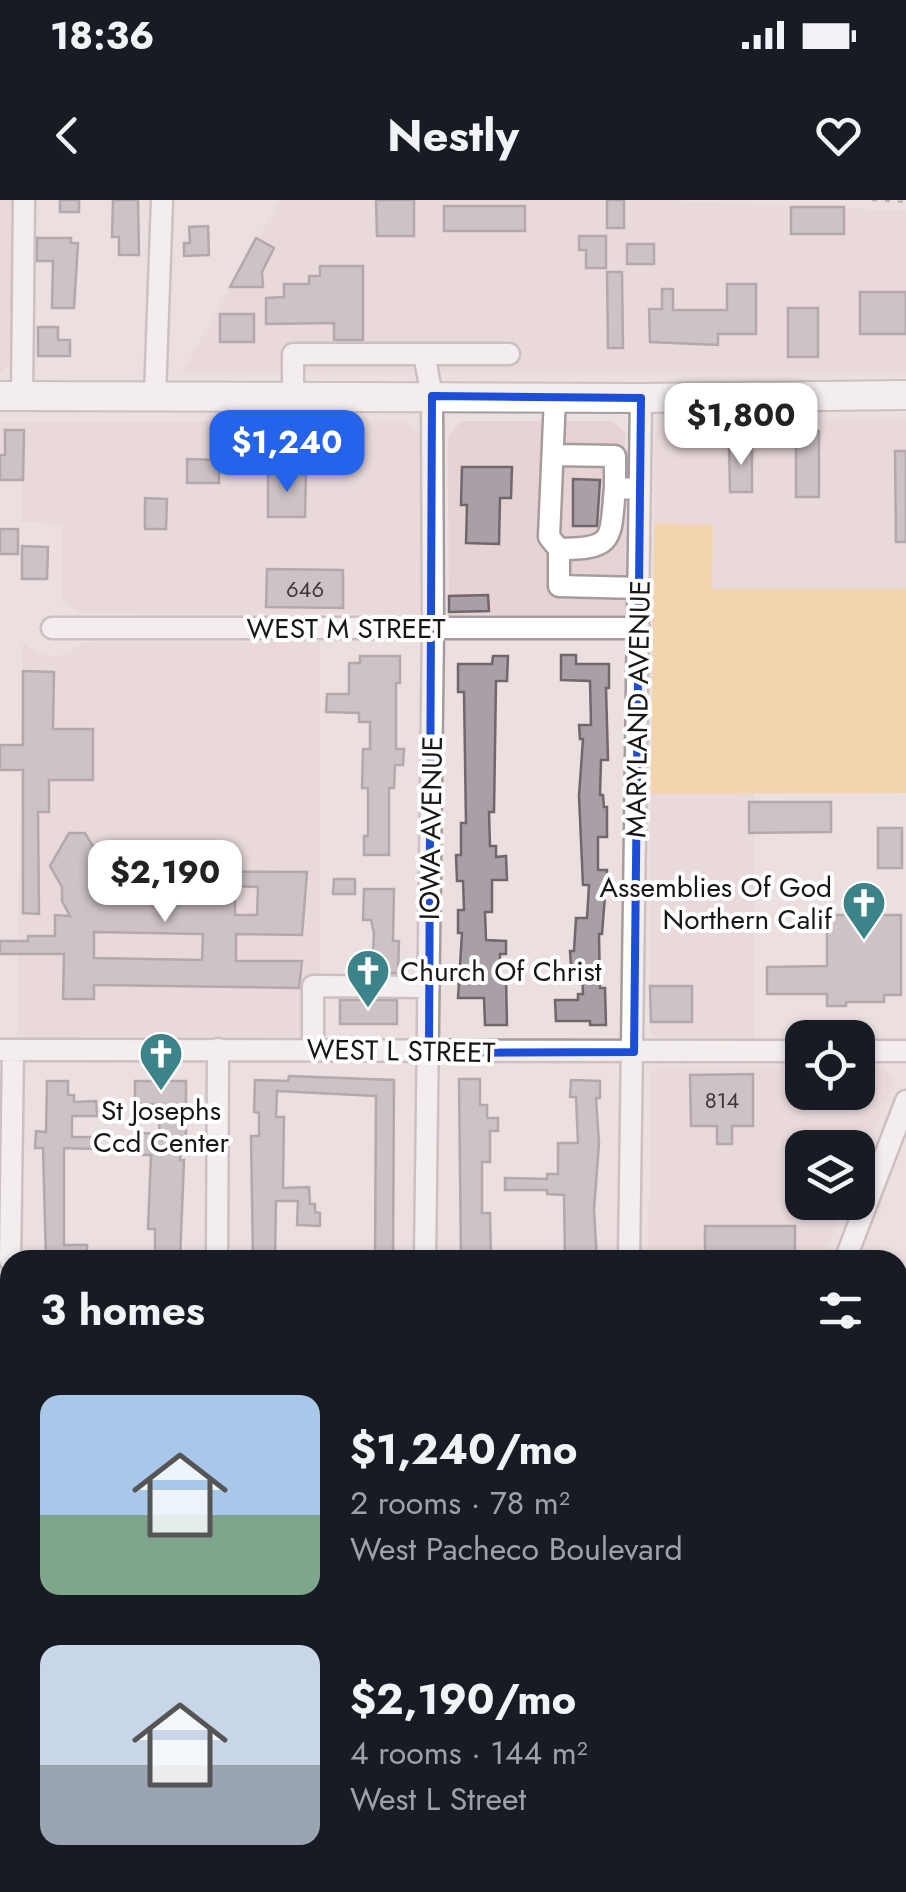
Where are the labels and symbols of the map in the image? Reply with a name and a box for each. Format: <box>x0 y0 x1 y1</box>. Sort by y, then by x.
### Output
pin: $1,800 <box>660 383 822 468</box>
pin: $1,240 <box>206 410 368 495</box>
house number: 646 <box>286 573 324 605</box>
street label: MARYLAND AVENUE <box>615 580 661 838</box>
street label: WEST M STREET <box>247 608 445 649</box>
street label: IOWA AVENUE <box>409 736 453 920</box>
pin: $2,190 <box>84 840 246 925</box>
place label: Assemblies Of God Northern Calif <box>599 867 833 940</box>
church icon: Assemblies Of God Northern Calif <box>841 880 887 941</box>
church icon: Church Of Christ <box>345 948 391 1009</box>
place label: Church Of Christ <box>400 951 602 992</box>
street label: WEST L STREET <box>306 1029 496 1073</box>
church icon: St Josephs Ccd Center <box>138 1031 184 1092</box>
house number: 814 <box>705 1084 740 1116</box>
place label: St Josephs Ccd Center <box>93 1090 229 1163</box>

